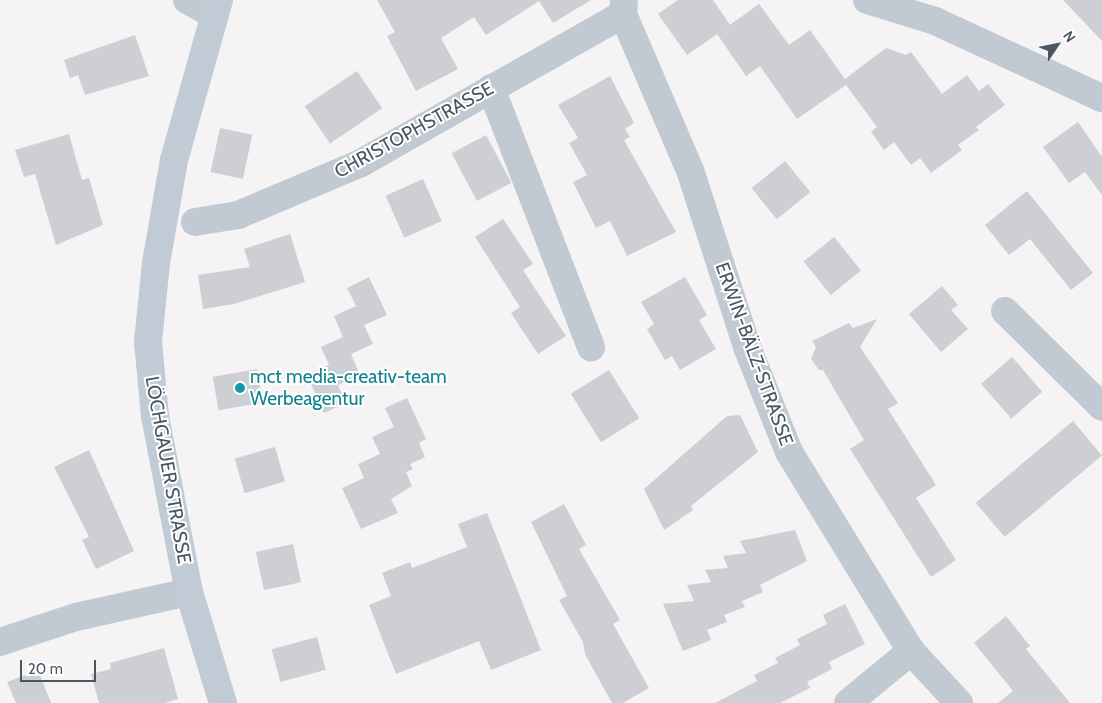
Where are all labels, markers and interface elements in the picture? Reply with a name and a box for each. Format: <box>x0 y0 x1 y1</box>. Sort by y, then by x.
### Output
north arrow <box>1032 20 1082 70</box>
text: N <box>1059 27 1080 46</box>
street label: CHRISTOPHSTRASSE <box>331 77 497 183</box>
street label: ERWIN-BÄLZ-STRASSE <box>710 259 798 449</box>
place label: mct media-creativ-team Werbeagentur <box>250 366 447 410</box>
street label: LÖCHGAUER STRASSE <box>140 374 196 566</box>
marker: mct media-creativ-team Werbeagentur <box>234 382 246 394</box>
scale bar <box>22 650 99 682</box>
text: 20 m <box>28 660 63 678</box>

